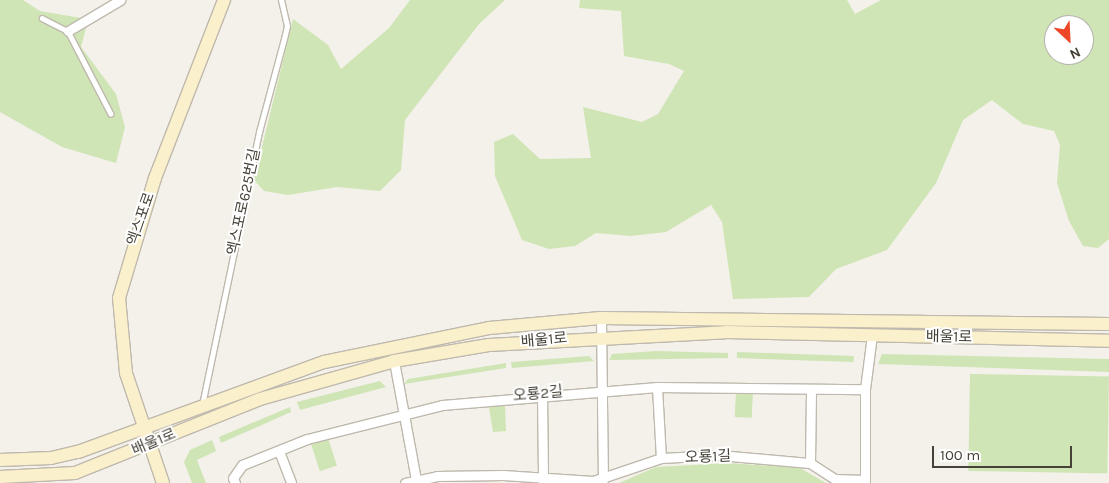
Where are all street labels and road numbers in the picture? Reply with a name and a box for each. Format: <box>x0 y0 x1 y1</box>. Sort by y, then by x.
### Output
street label: 엑스포로625번길 <box>224 147 264 257</box>
street label: 엑스포로 <box>124 190 158 248</box>
street label: 배울1로 <box>926 328 972 346</box>
street label: 배울1로 <box>520 329 568 351</box>
street label: 오룡2길 <box>512 383 564 405</box>
street label: 배울1로 <box>129 425 179 459</box>
street label: 오룡1길 <box>685 447 731 467</box>

